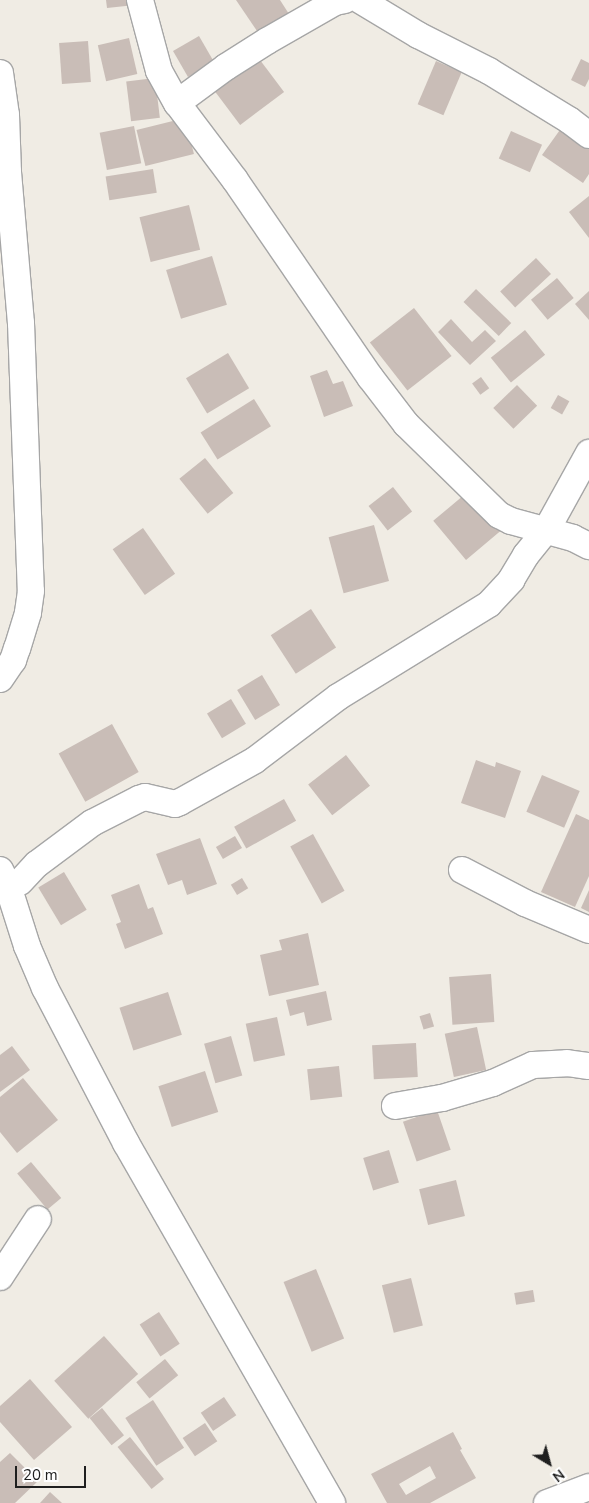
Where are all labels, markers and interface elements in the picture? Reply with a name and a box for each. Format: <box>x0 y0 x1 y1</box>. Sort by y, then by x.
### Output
north arrow <box>524 1438 574 1488</box>
scale bar <box>18 1456 89 1488</box>
text: 20 m <box>23 1465 58 1485</box>
text: N <box>548 1465 568 1486</box>

